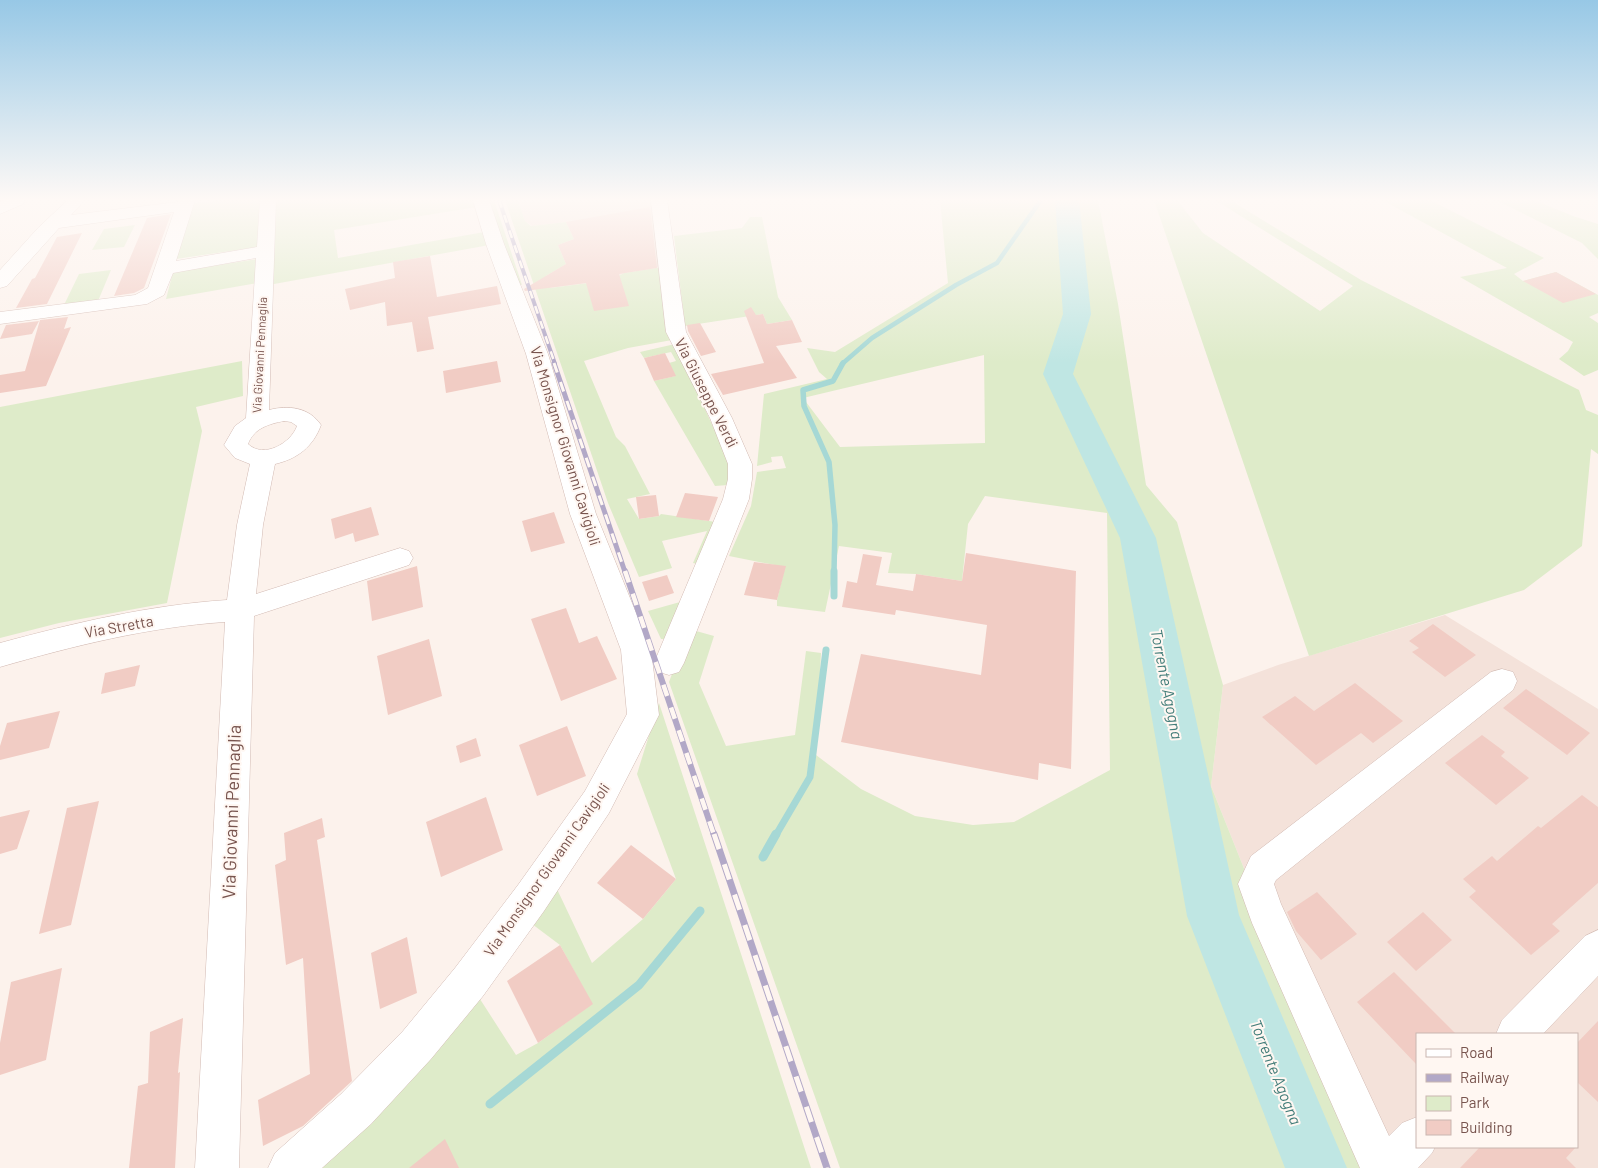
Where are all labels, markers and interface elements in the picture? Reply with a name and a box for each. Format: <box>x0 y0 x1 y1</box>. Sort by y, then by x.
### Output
street label: Via Giovanni Pennaglia <box>249 297 269 413</box>
street label: Via Giuseppe Verdi <box>672 335 742 450</box>
street label: Via Monsignor Giovanni Cavigioli <box>527 344 605 547</box>
street label: Via Stretta <box>83 611 155 641</box>
water label: Torrente Agogna <box>1147 627 1187 741</box>
street label: Via Giovanni Pennaglia <box>217 724 245 899</box>
street label: Via Monsignor Giovanni Cavigioli <box>479 779 613 960</box>
water label: Torrente Agogna <box>1247 1016 1306 1127</box>
legend <box>1416 1033 1578 1148</box>
text: Road <box>1460 1043 1493 1061</box>
text: Railway <box>1460 1068 1509 1086</box>
text: Park <box>1460 1093 1490 1111</box>
text: Building <box>1460 1118 1513 1136</box>

